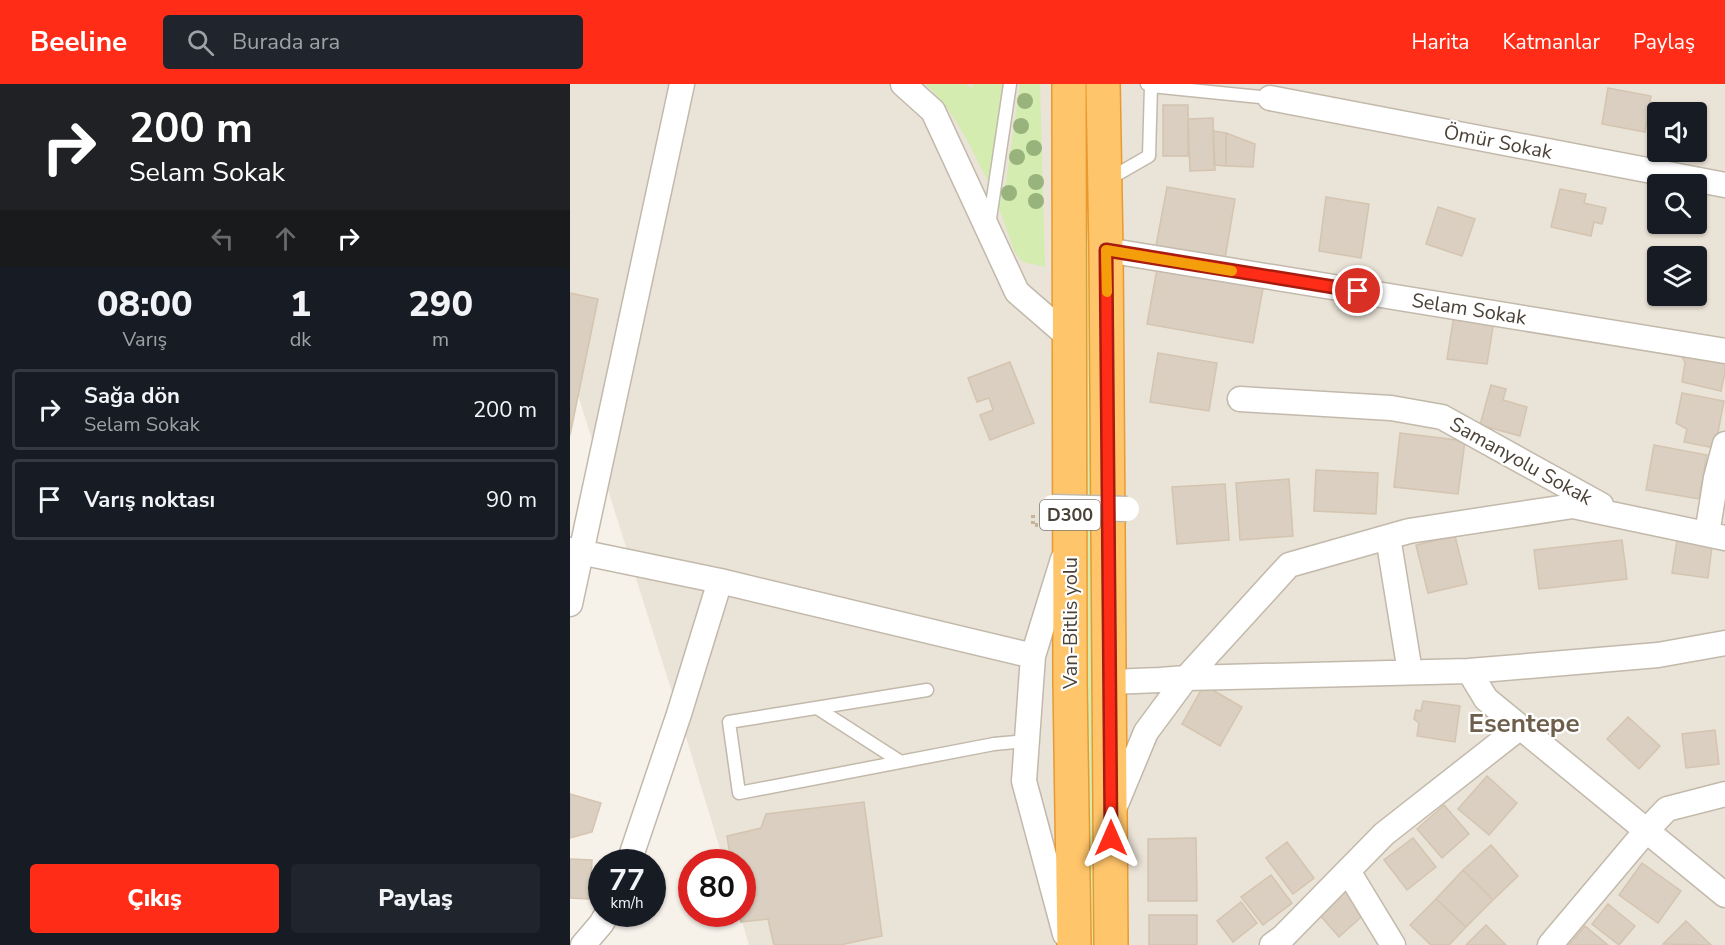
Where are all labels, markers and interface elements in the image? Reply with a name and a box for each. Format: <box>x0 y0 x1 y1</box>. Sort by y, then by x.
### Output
search box <box>163 15 583 69</box>
text: Beeline <box>30 23 127 61</box>
icon: search <box>184 26 217 59</box>
text: Burada ara <box>232 27 340 57</box>
text: Harita <box>1411 28 1469 56</box>
text: Katmanlar <box>1502 28 1600 56</box>
text: Paylaş <box>1633 28 1695 56</box>
text: 200 m <box>129 100 253 157</box>
map controls <box>1647 102 1707 306</box>
button: sound <box>1647 102 1707 162</box>
icon: right <box>30 108 108 186</box>
street label: Ömür Sokak <box>1441 118 1555 166</box>
text: Selam Sokak <box>129 154 285 191</box>
button: search <box>1647 174 1707 234</box>
icon: left <box>206 222 239 255</box>
icon: ahead <box>269 222 302 255</box>
icon: right <box>332 222 365 255</box>
button: layers <box>1647 246 1707 306</box>
pin <box>1332 265 1383 316</box>
icon: arrive <box>1341 274 1374 307</box>
text: 08:00 <box>97 280 193 329</box>
text: 1 <box>290 280 311 329</box>
text: 290 <box>408 280 473 329</box>
street label: Selam Sokak <box>1410 287 1529 332</box>
text: Varış <box>122 326 167 353</box>
text: dk <box>290 326 311 353</box>
text: m <box>432 326 449 353</box>
text: Sağa dön <box>84 381 180 411</box>
icon: right <box>33 393 66 426</box>
text: 200 m <box>473 395 537 425</box>
text: Selam Sokak <box>84 411 200 438</box>
street label: Samanyolu Sokak <box>1445 411 1598 512</box>
icon: arrive <box>33 483 66 516</box>
text: Varış noktası <box>84 485 215 515</box>
text: 90 m <box>486 485 537 515</box>
road number: D300 <box>1040 500 1100 530</box>
street label: Van-Bitlis yolu <box>1057 557 1084 690</box>
district label: Esentepe <box>1468 706 1580 741</box>
position arrow <box>1079 806 1143 870</box>
speed limit sign: 80 <box>678 849 756 927</box>
text: 77 <box>609 860 645 901</box>
button: Çıkış <box>30 864 279 933</box>
button: Paylaş <box>291 864 540 933</box>
text: km/h <box>610 893 644 913</box>

